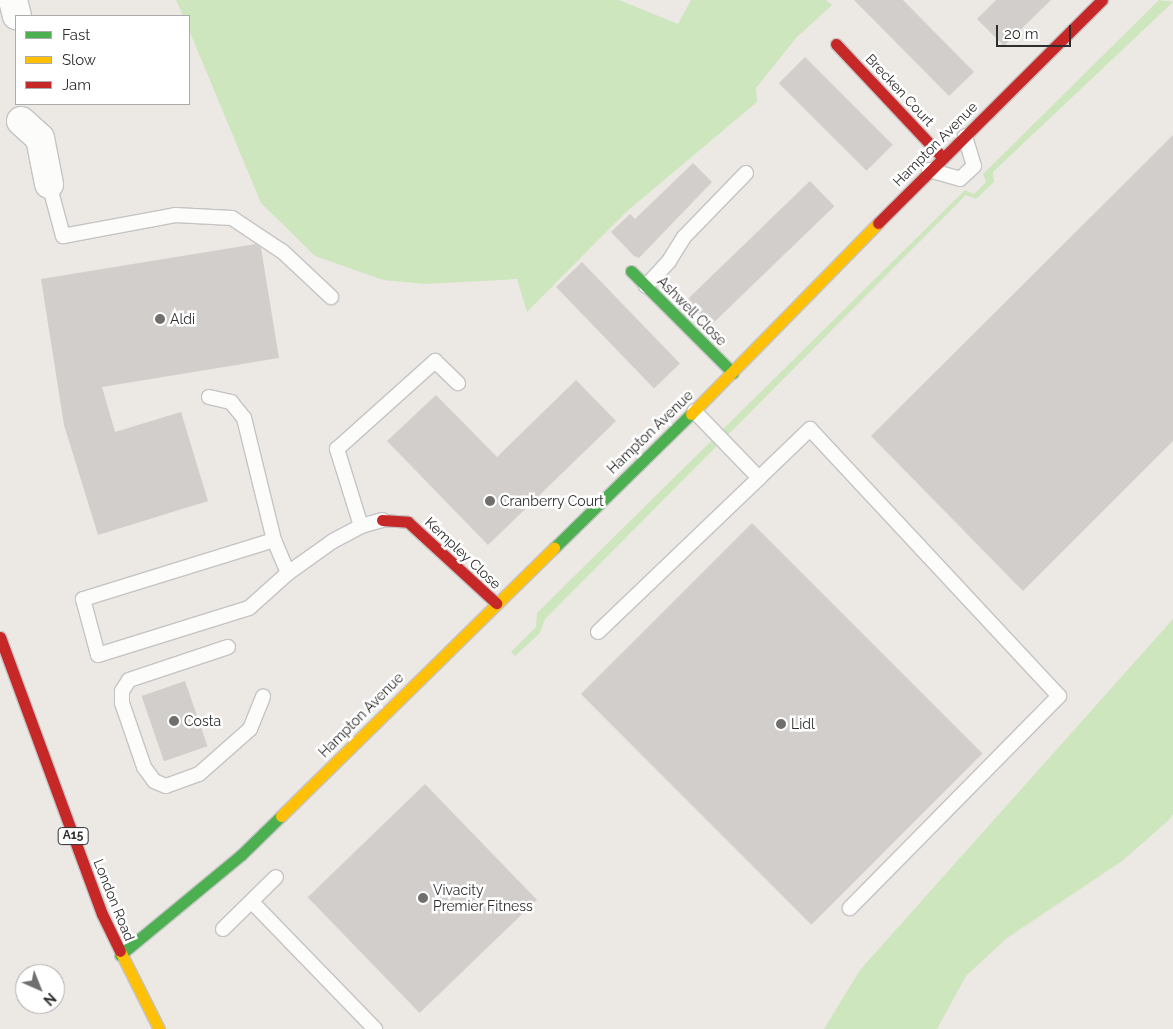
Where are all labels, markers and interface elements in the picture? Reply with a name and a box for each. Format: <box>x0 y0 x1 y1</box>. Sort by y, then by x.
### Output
legend <box>15 15 190 105</box>
scale bar <box>998 15 1073 47</box>
text: 20 m <box>1004 25 1039 43</box>
text: Fast <box>62 26 90 44</box>
street label: Brecken Court <box>862 50 938 130</box>
text: Slow <box>62 51 96 69</box>
text: Jam <box>62 76 91 94</box>
street label: Hampton Avenue <box>889 98 981 190</box>
street label: Ashwell Close <box>654 273 730 349</box>
place label: Aldi <box>170 311 195 327</box>
marker: Aldi <box>154 313 166 325</box>
street label: Hampton Avenue <box>604 387 696 477</box>
place label: Cranberry Court <box>500 493 604 509</box>
marker: Cranberry Court <box>484 495 496 507</box>
street label: Kempley Close <box>421 513 505 593</box>
street label: Hampton Avenue <box>315 669 407 761</box>
place label: Costa <box>184 713 221 729</box>
marker: Costa <box>168 715 180 727</box>
place label: Lidl <box>791 716 815 732</box>
marker: Lidl <box>775 718 787 730</box>
road number: A15 <box>57 826 89 846</box>
street label: London Road <box>90 857 138 943</box>
place label: Vivacity Premier Fitness <box>433 882 533 914</box>
marker: Vivacity Premier Fitness <box>417 892 429 904</box>
north arrow <box>15 964 65 1014</box>
text: N <box>40 990 59 1009</box>

